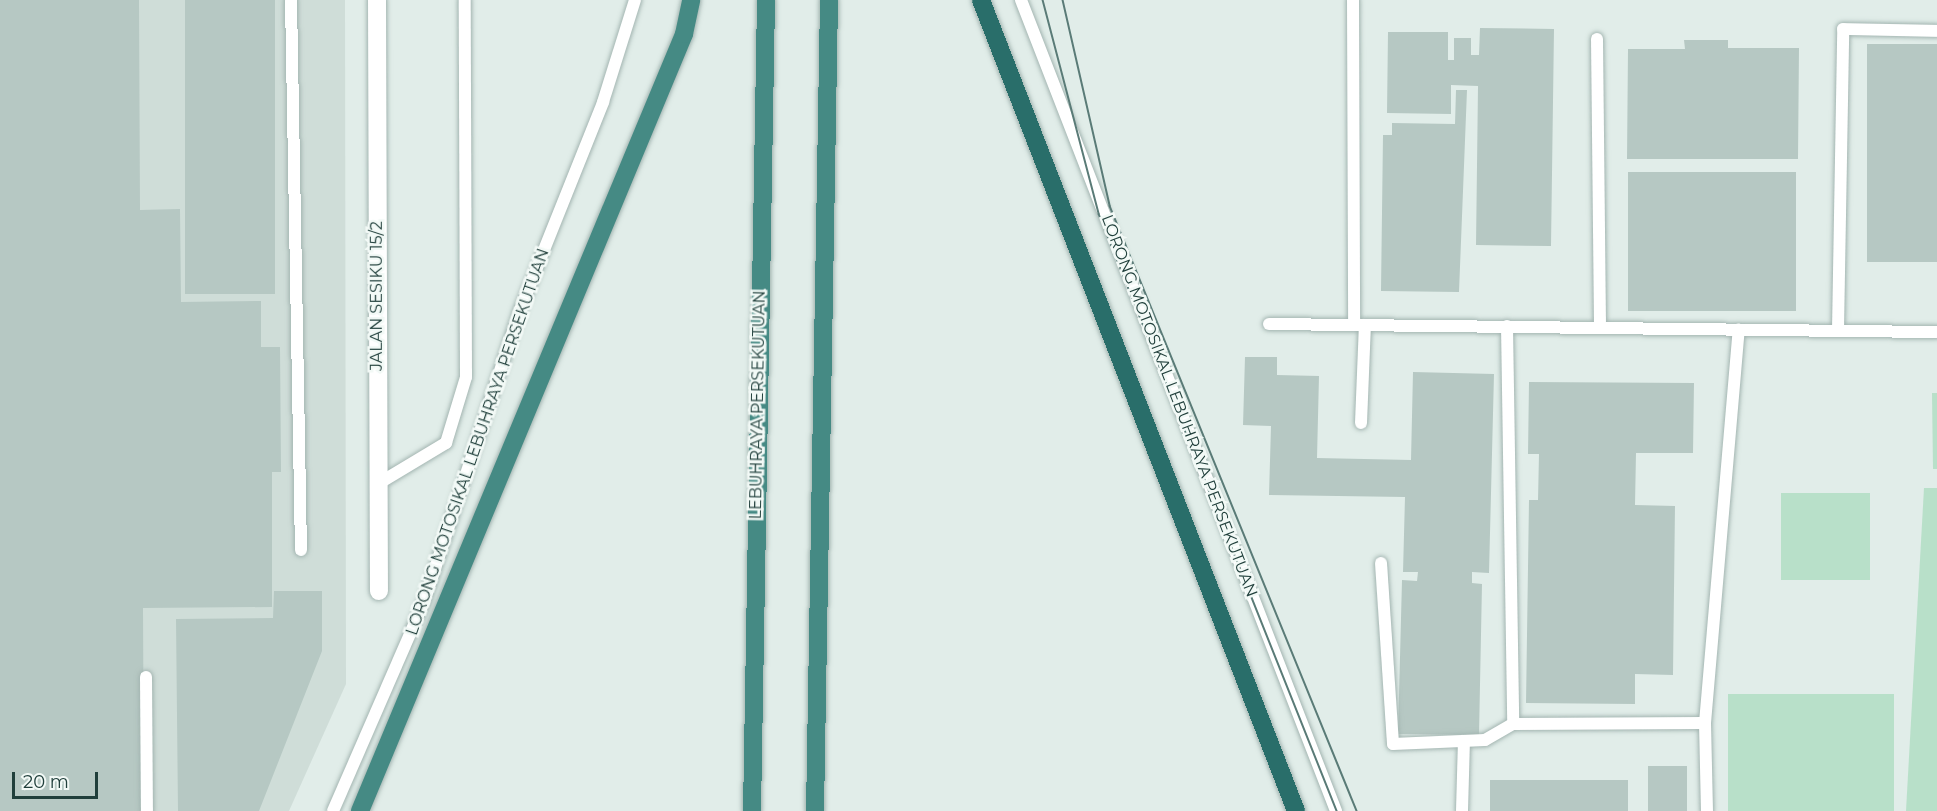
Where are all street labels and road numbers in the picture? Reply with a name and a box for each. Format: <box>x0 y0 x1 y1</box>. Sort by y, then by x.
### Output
street label: LORONG MOTOSIKAL LEBUHRAYA PERSEKUTUAN <box>1097 212 1261 600</box>
street label: JALAN SESIKU 15/2 <box>367 221 387 371</box>
street label: LORONG MOTOSIKAL LEBUHRAYA PERSEKUTUAN <box>403 246 553 638</box>
street label: LEBUHRAYA PERSEKUTUAN <box>746 290 770 520</box>

